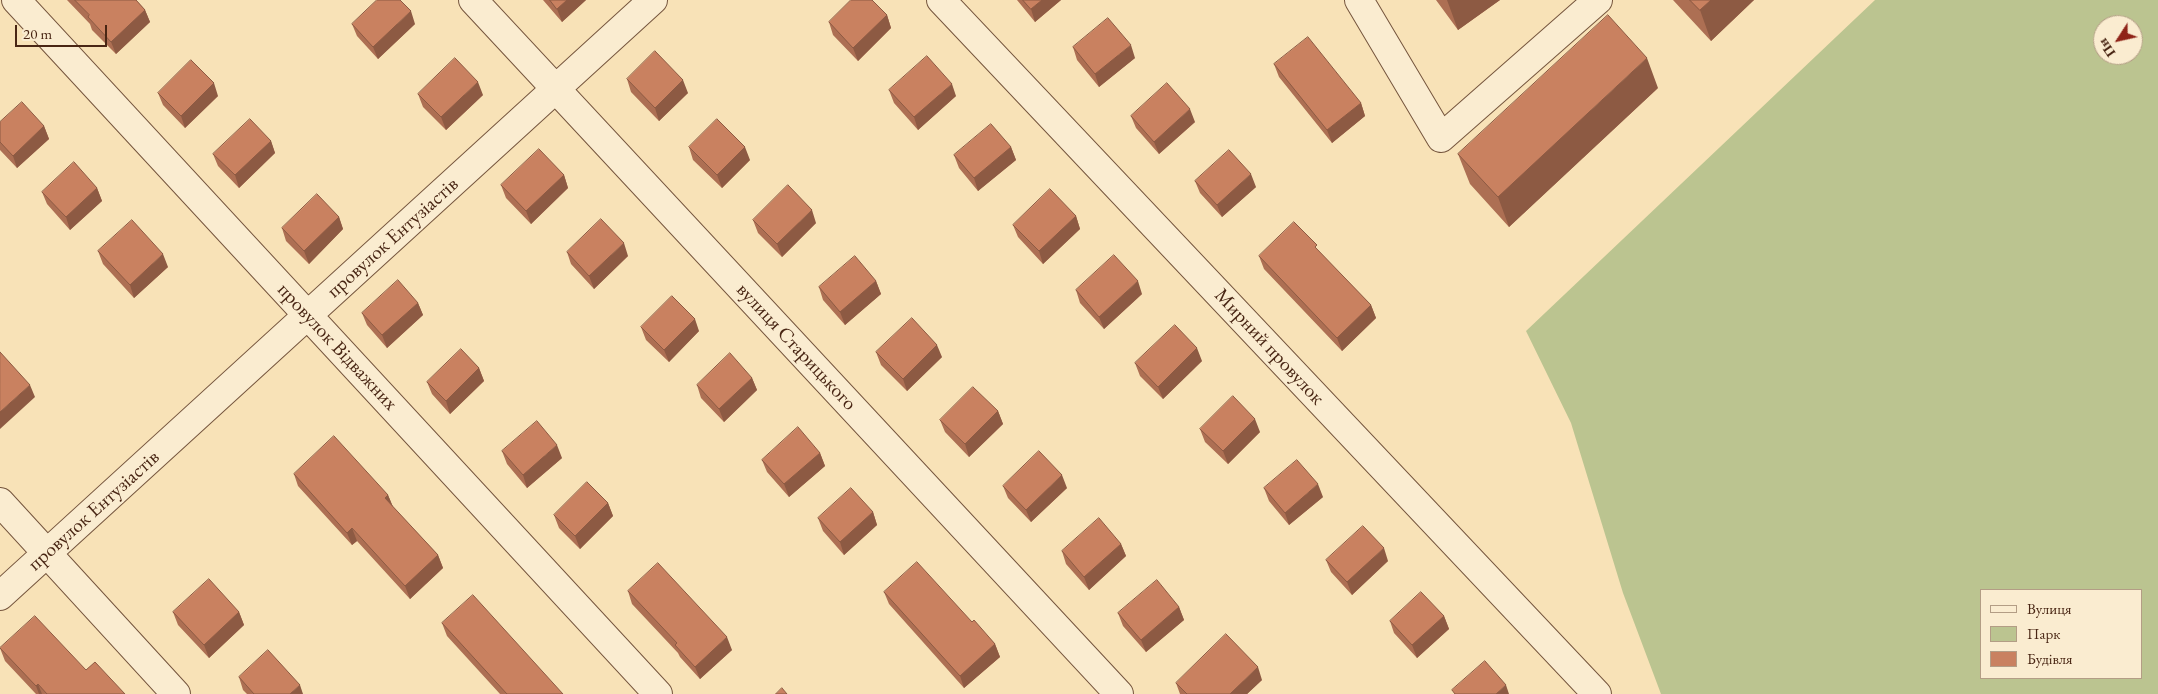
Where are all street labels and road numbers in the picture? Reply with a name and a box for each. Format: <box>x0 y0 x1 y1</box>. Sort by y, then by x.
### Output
street label: провулок Ентузіастів <box>322 173 464 303</box>
street label: провулок Відважних <box>272 278 402 416</box>
street label: вулиця Старицького <box>731 278 861 416</box>
street label: Мирний провулок <box>1209 284 1329 410</box>
street label: провулок Ентузіастів <box>23 446 165 576</box>

